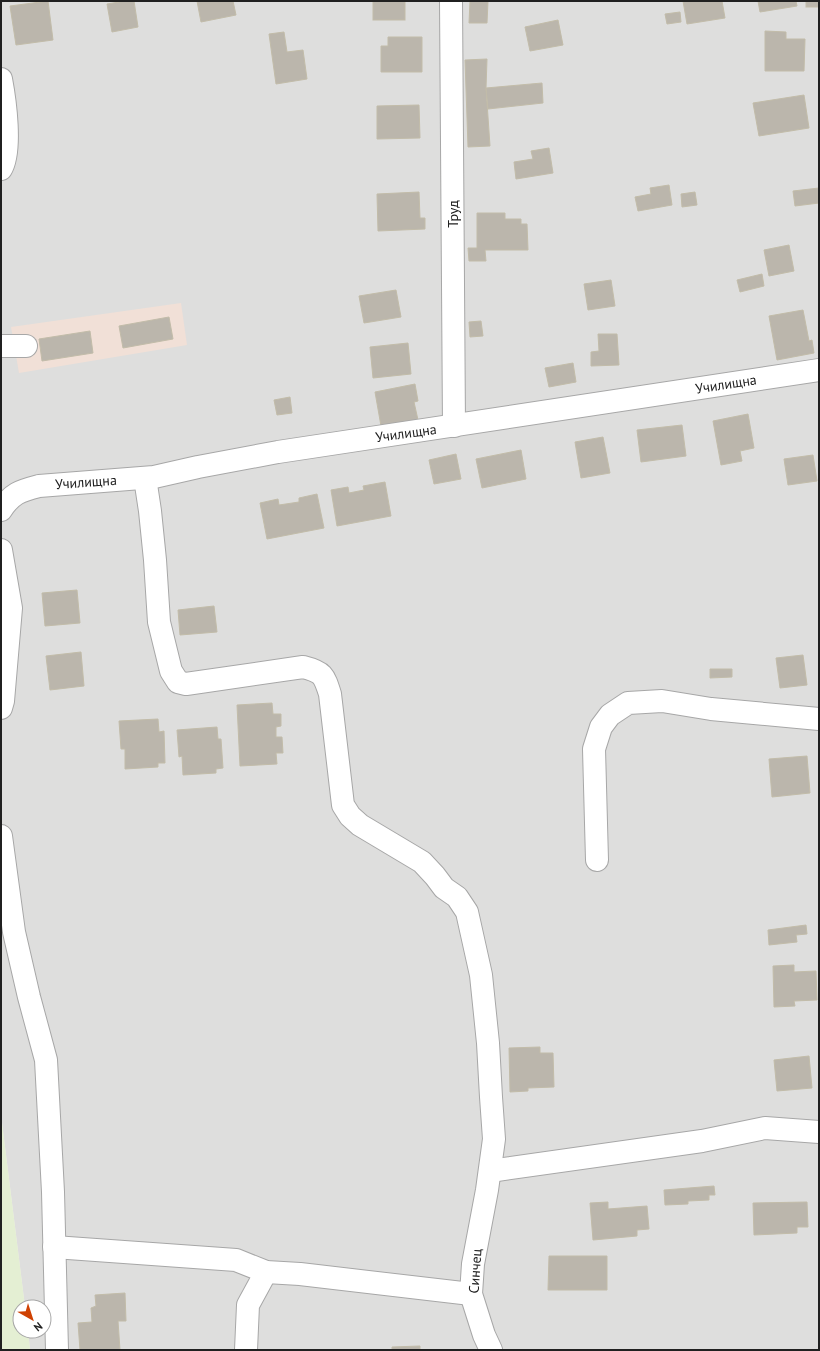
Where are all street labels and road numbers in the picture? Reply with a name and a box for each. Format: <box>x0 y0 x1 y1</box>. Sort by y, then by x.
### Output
street label: Труд <box>444 200 462 228</box>
street label: Училищна <box>694 370 758 398</box>
street label: Училищна <box>374 420 438 446</box>
street label: Училищна <box>55 471 117 493</box>
street label: Синчец <box>464 1248 486 1294</box>

